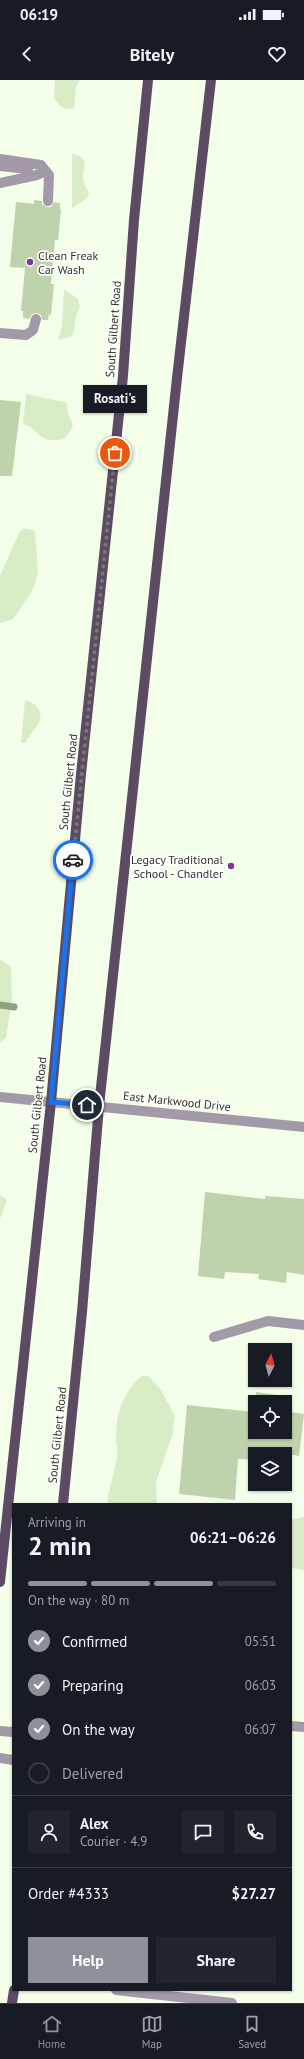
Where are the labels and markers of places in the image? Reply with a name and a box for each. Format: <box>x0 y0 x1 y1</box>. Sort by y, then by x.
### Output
place label: Clean Freak Car Wash <box>38 248 99 277</box>
marker: Clean Freak Car Wash <box>25 257 35 267</box>
callout: Rosati's <box>83 385 147 413</box>
pin <box>98 436 132 470</box>
place label: Legacy Traditional School - Chandler <box>131 852 223 881</box>
marker: Legacy Traditional School - Chandler <box>226 861 236 871</box>
pin <box>70 1088 104 1122</box>

